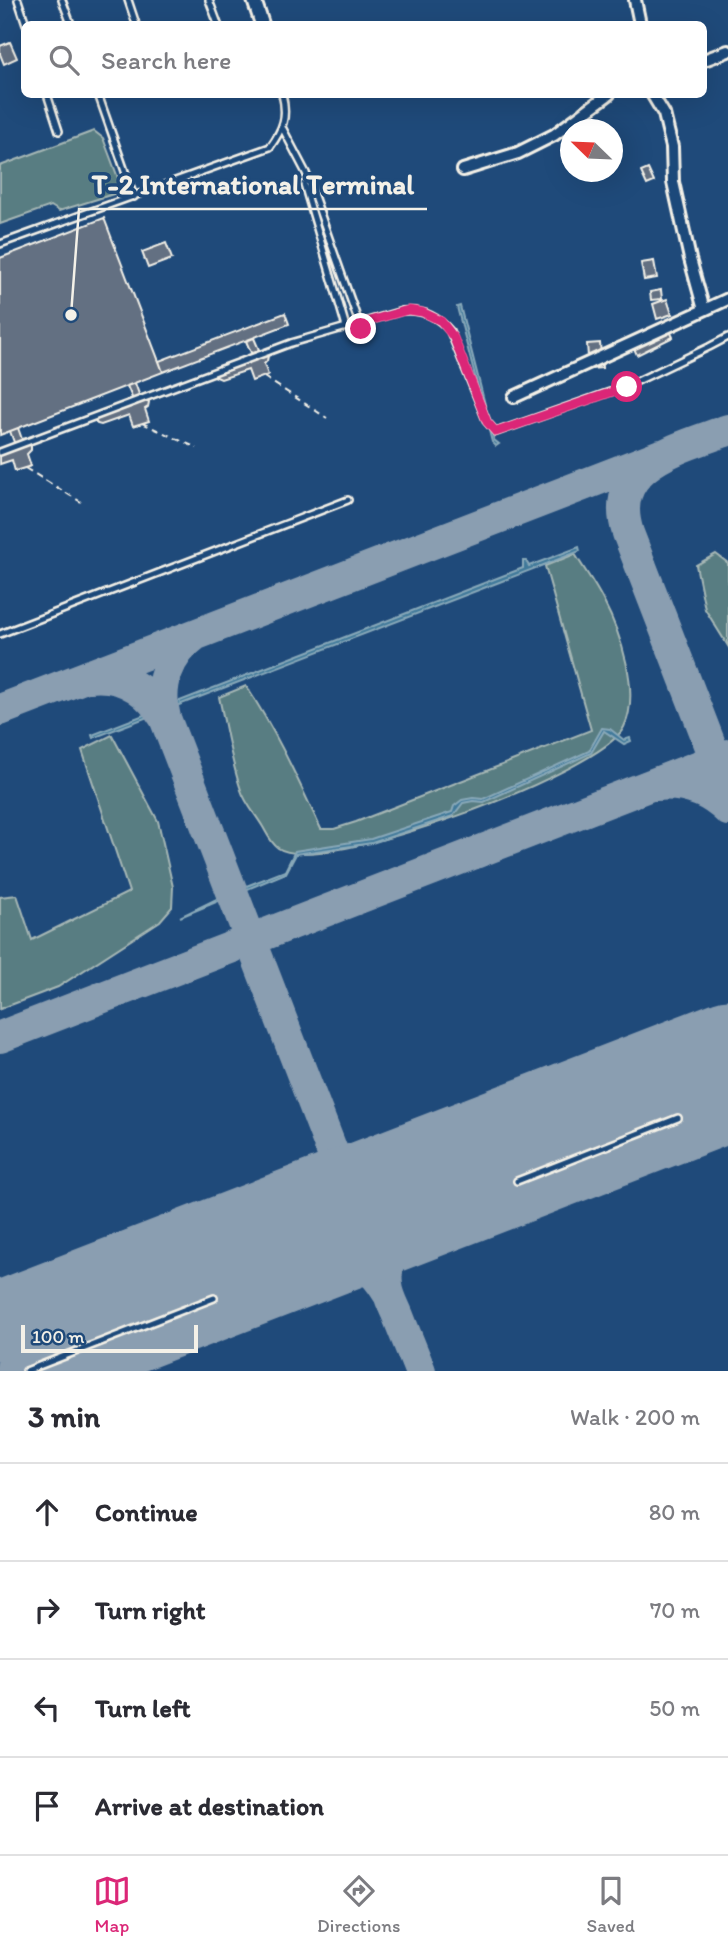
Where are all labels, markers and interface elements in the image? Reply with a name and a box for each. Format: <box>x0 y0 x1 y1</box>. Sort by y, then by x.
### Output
search box <box>21 21 707 98</box>
icon: search <box>45 41 83 79</box>
text: Search here <box>101 44 231 76</box>
north arrow <box>560 119 623 182</box>
callout: T-2 International Terminal <box>79 160 427 209</box>
text: T-2 International Terminal <box>91 167 414 201</box>
route end <box>345 313 376 344</box>
route start <box>611 371 642 402</box>
scale bar <box>21 1322 198 1354</box>
text: 100 m <box>32 1325 84 1348</box>
text: 3 min <box>28 1398 100 1435</box>
text: Walk · 200 m <box>570 1403 700 1431</box>
icon: ahead <box>28 1493 66 1531</box>
text: Continue <box>95 1496 198 1528</box>
text: 80 m <box>649 1498 700 1526</box>
icon: right <box>28 1591 66 1629</box>
text: Turn right <box>95 1594 206 1626</box>
text: 70 m <box>650 1596 700 1624</box>
icon: left <box>28 1689 66 1727</box>
text: Turn left <box>95 1692 191 1724</box>
text: 50 m <box>649 1694 700 1722</box>
icon: arrive <box>28 1787 66 1825</box>
text: Arrive at destination <box>95 1790 324 1822</box>
tab: Map <box>93 1872 131 1937</box>
tab: Directions <box>317 1872 401 1937</box>
tab: Saved <box>587 1872 635 1937</box>

